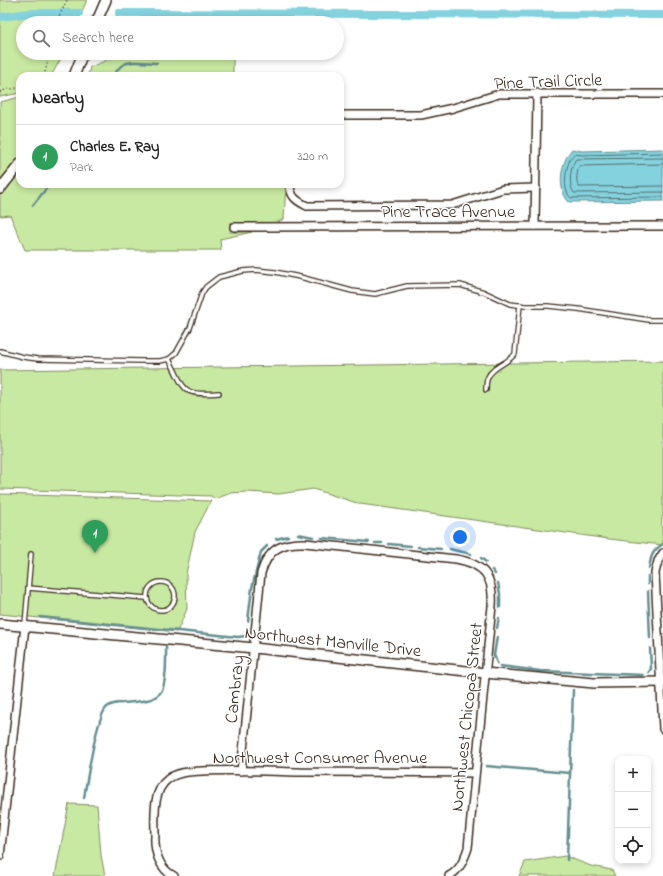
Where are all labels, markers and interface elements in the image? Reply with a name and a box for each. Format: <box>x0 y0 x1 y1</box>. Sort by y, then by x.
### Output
search box <box>16 16 344 60</box>
icon: search <box>30 27 52 49</box>
text: Search here <box>62 27 134 49</box>
street label: Pine Trail Circle <box>494 68 604 98</box>
text: Nearby <box>32 86 84 111</box>
text: Charles E. Ray <box>70 136 159 158</box>
text: 1 <box>43 147 47 166</box>
text: 320 m <box>297 147 328 166</box>
text: Park <box>70 158 94 177</box>
street label: Pine Trace Avenue <box>381 200 516 226</box>
pin: 1 <box>82 520 108 553</box>
your location <box>450 527 470 547</box>
street label: Northwest Manville Drive <box>243 621 423 665</box>
street label: Northwest Chicopa Street <box>445 622 491 813</box>
street label: Cambray <box>219 654 252 725</box>
street label: Northwest Consumer Avenue <box>213 746 428 772</box>
map controls <box>615 756 651 864</box>
button: + <box>615 756 651 792</box>
button: − <box>615 792 651 828</box>
button: locate <box>615 828 651 864</box>

